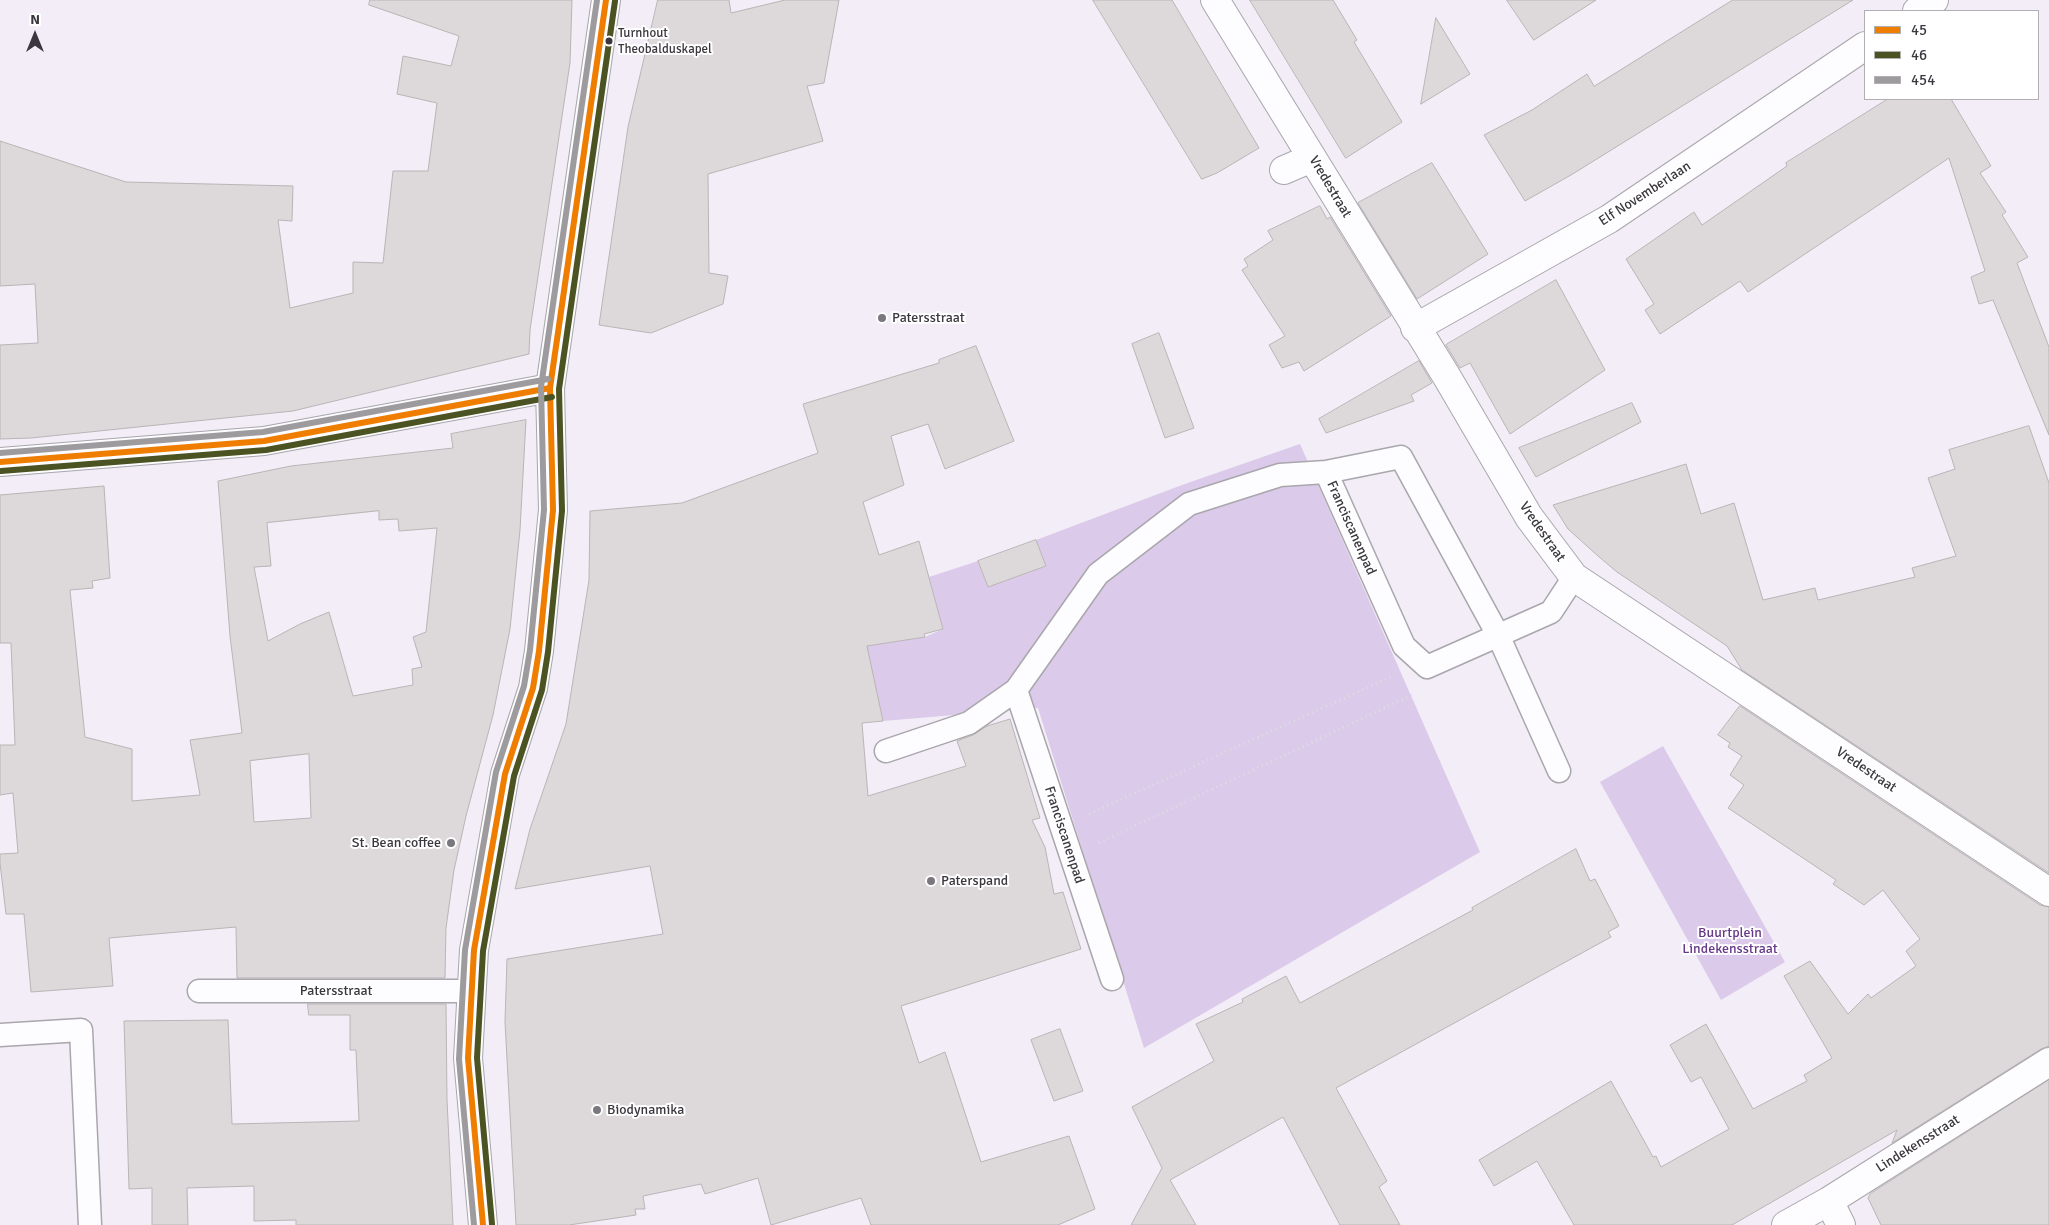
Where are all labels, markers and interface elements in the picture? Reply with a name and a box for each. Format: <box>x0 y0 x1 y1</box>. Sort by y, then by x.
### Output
north arrow <box>10 10 60 60</box>
legend <box>1864 10 2039 100</box>
text: N <box>30 11 40 28</box>
text: 45 <box>1911 21 1927 39</box>
place label: Turnhout Theobalduskapel <box>618 26 712 57</box>
marker: Turnhout Theobalduskapel <box>604 36 614 46</box>
text: 46 <box>1911 46 1927 64</box>
text: 454 <box>1911 71 1935 89</box>
street label: Vredestraat <box>1305 153 1355 221</box>
street label: Elf Novemberlaan <box>1596 158 1694 230</box>
place label: Patersstraat <box>892 310 965 326</box>
marker: Patersstraat <box>876 312 888 324</box>
street label: Franciscanenpad <box>1323 478 1379 578</box>
street label: Vredestraat <box>1515 499 1569 565</box>
street label: Vredestraat <box>1833 744 1899 796</box>
street label: Franciscanenpad <box>1040 784 1088 886</box>
place label: St. Bean coffee <box>352 835 441 851</box>
marker: St. Bean coffee <box>445 837 457 849</box>
place label: Paterspand <box>941 873 1008 889</box>
marker: Paterspand <box>925 875 937 887</box>
park label: Buurtplein Lindekensstraat <box>1682 925 1778 958</box>
street label: Patersstraat <box>300 983 372 999</box>
place label: Biodynamika <box>607 1102 684 1118</box>
marker: Biodynamika <box>591 1104 603 1116</box>
street label: Lindekensstraat <box>1873 1112 1963 1176</box>

